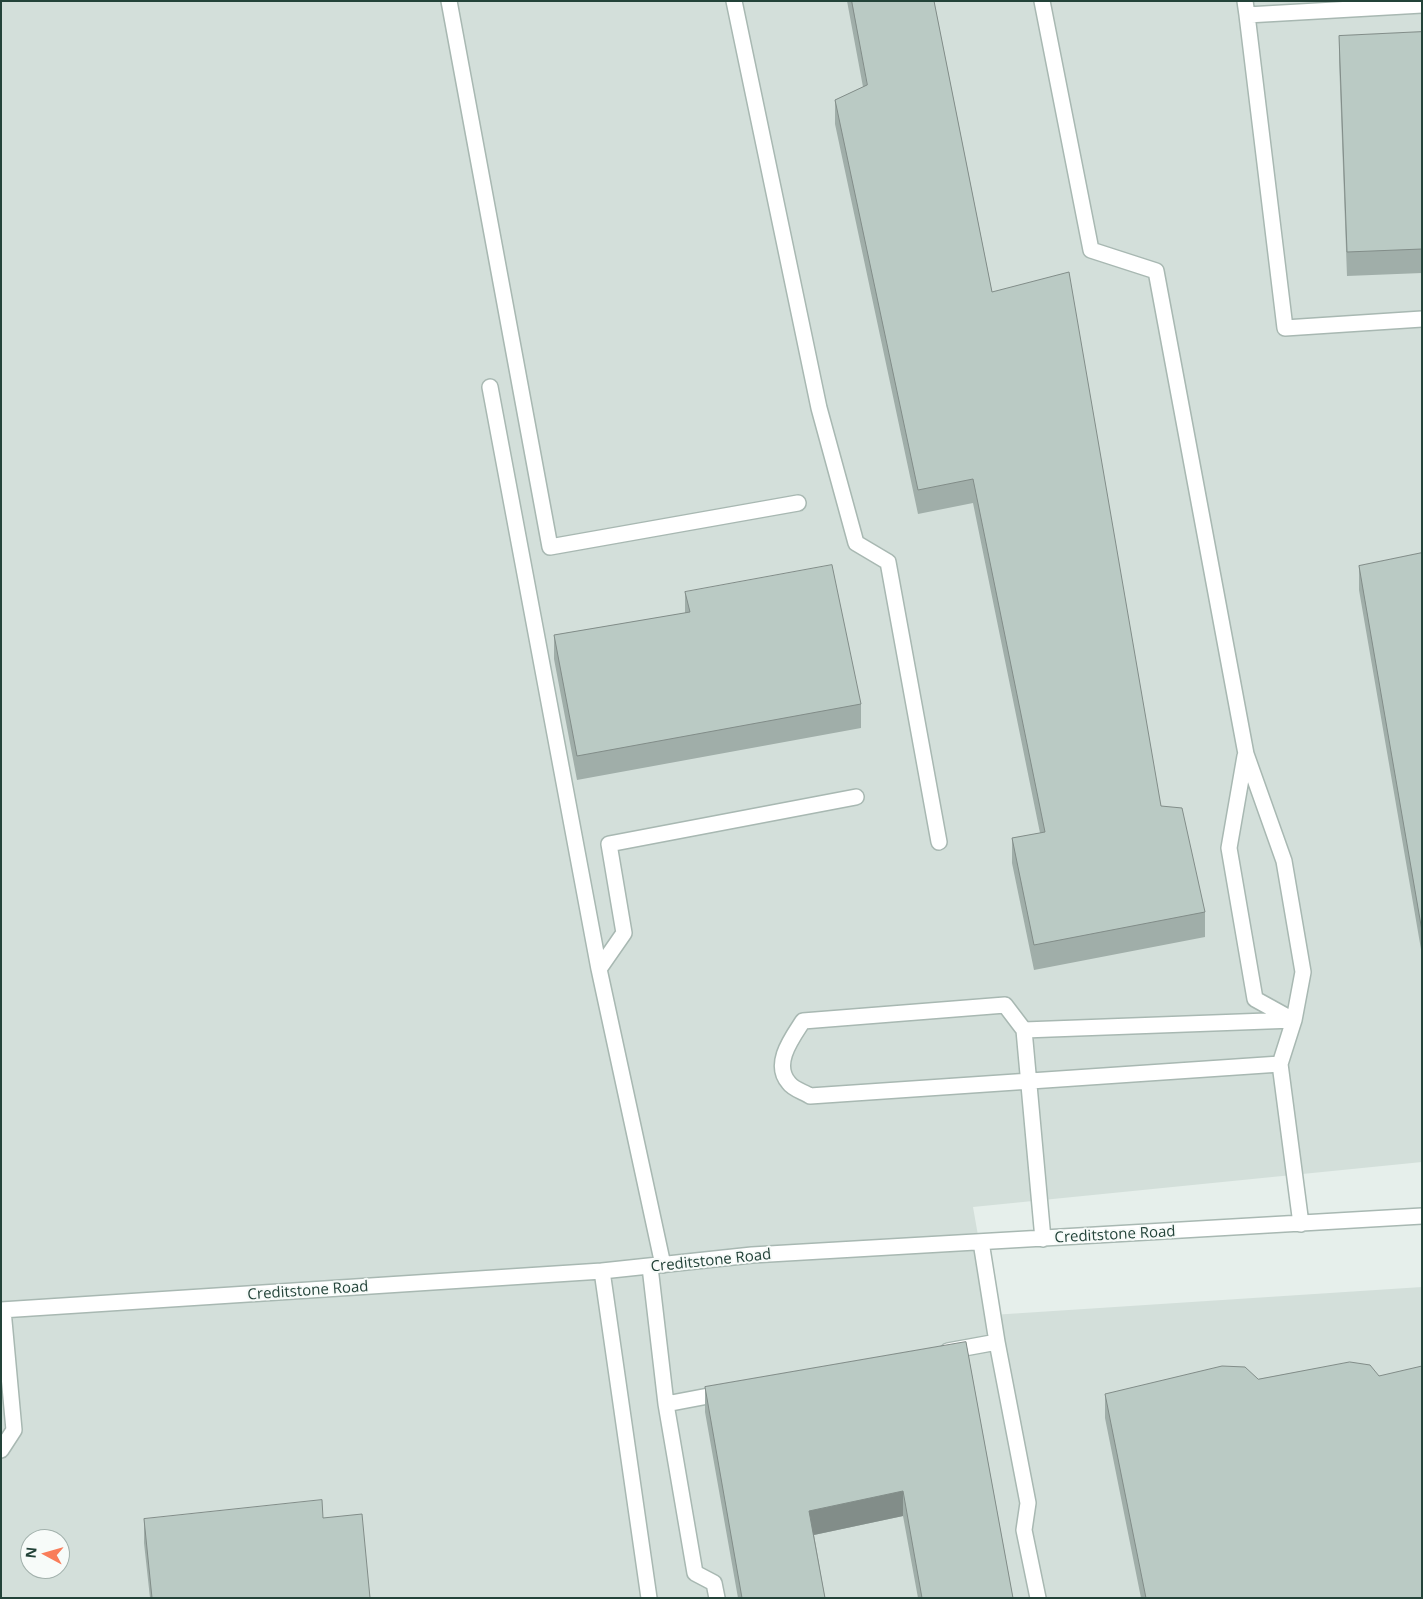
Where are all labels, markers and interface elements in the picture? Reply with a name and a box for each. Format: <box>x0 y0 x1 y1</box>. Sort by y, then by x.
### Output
street label: Creditstone Road <box>1054 1223 1176 1247</box>
street label: Creditstone Road <box>650 1246 772 1276</box>
street label: Creditstone Road <box>247 1278 369 1304</box>
north arrow <box>20 1529 70 1579</box>
text: N <box>21 1546 41 1559</box>

